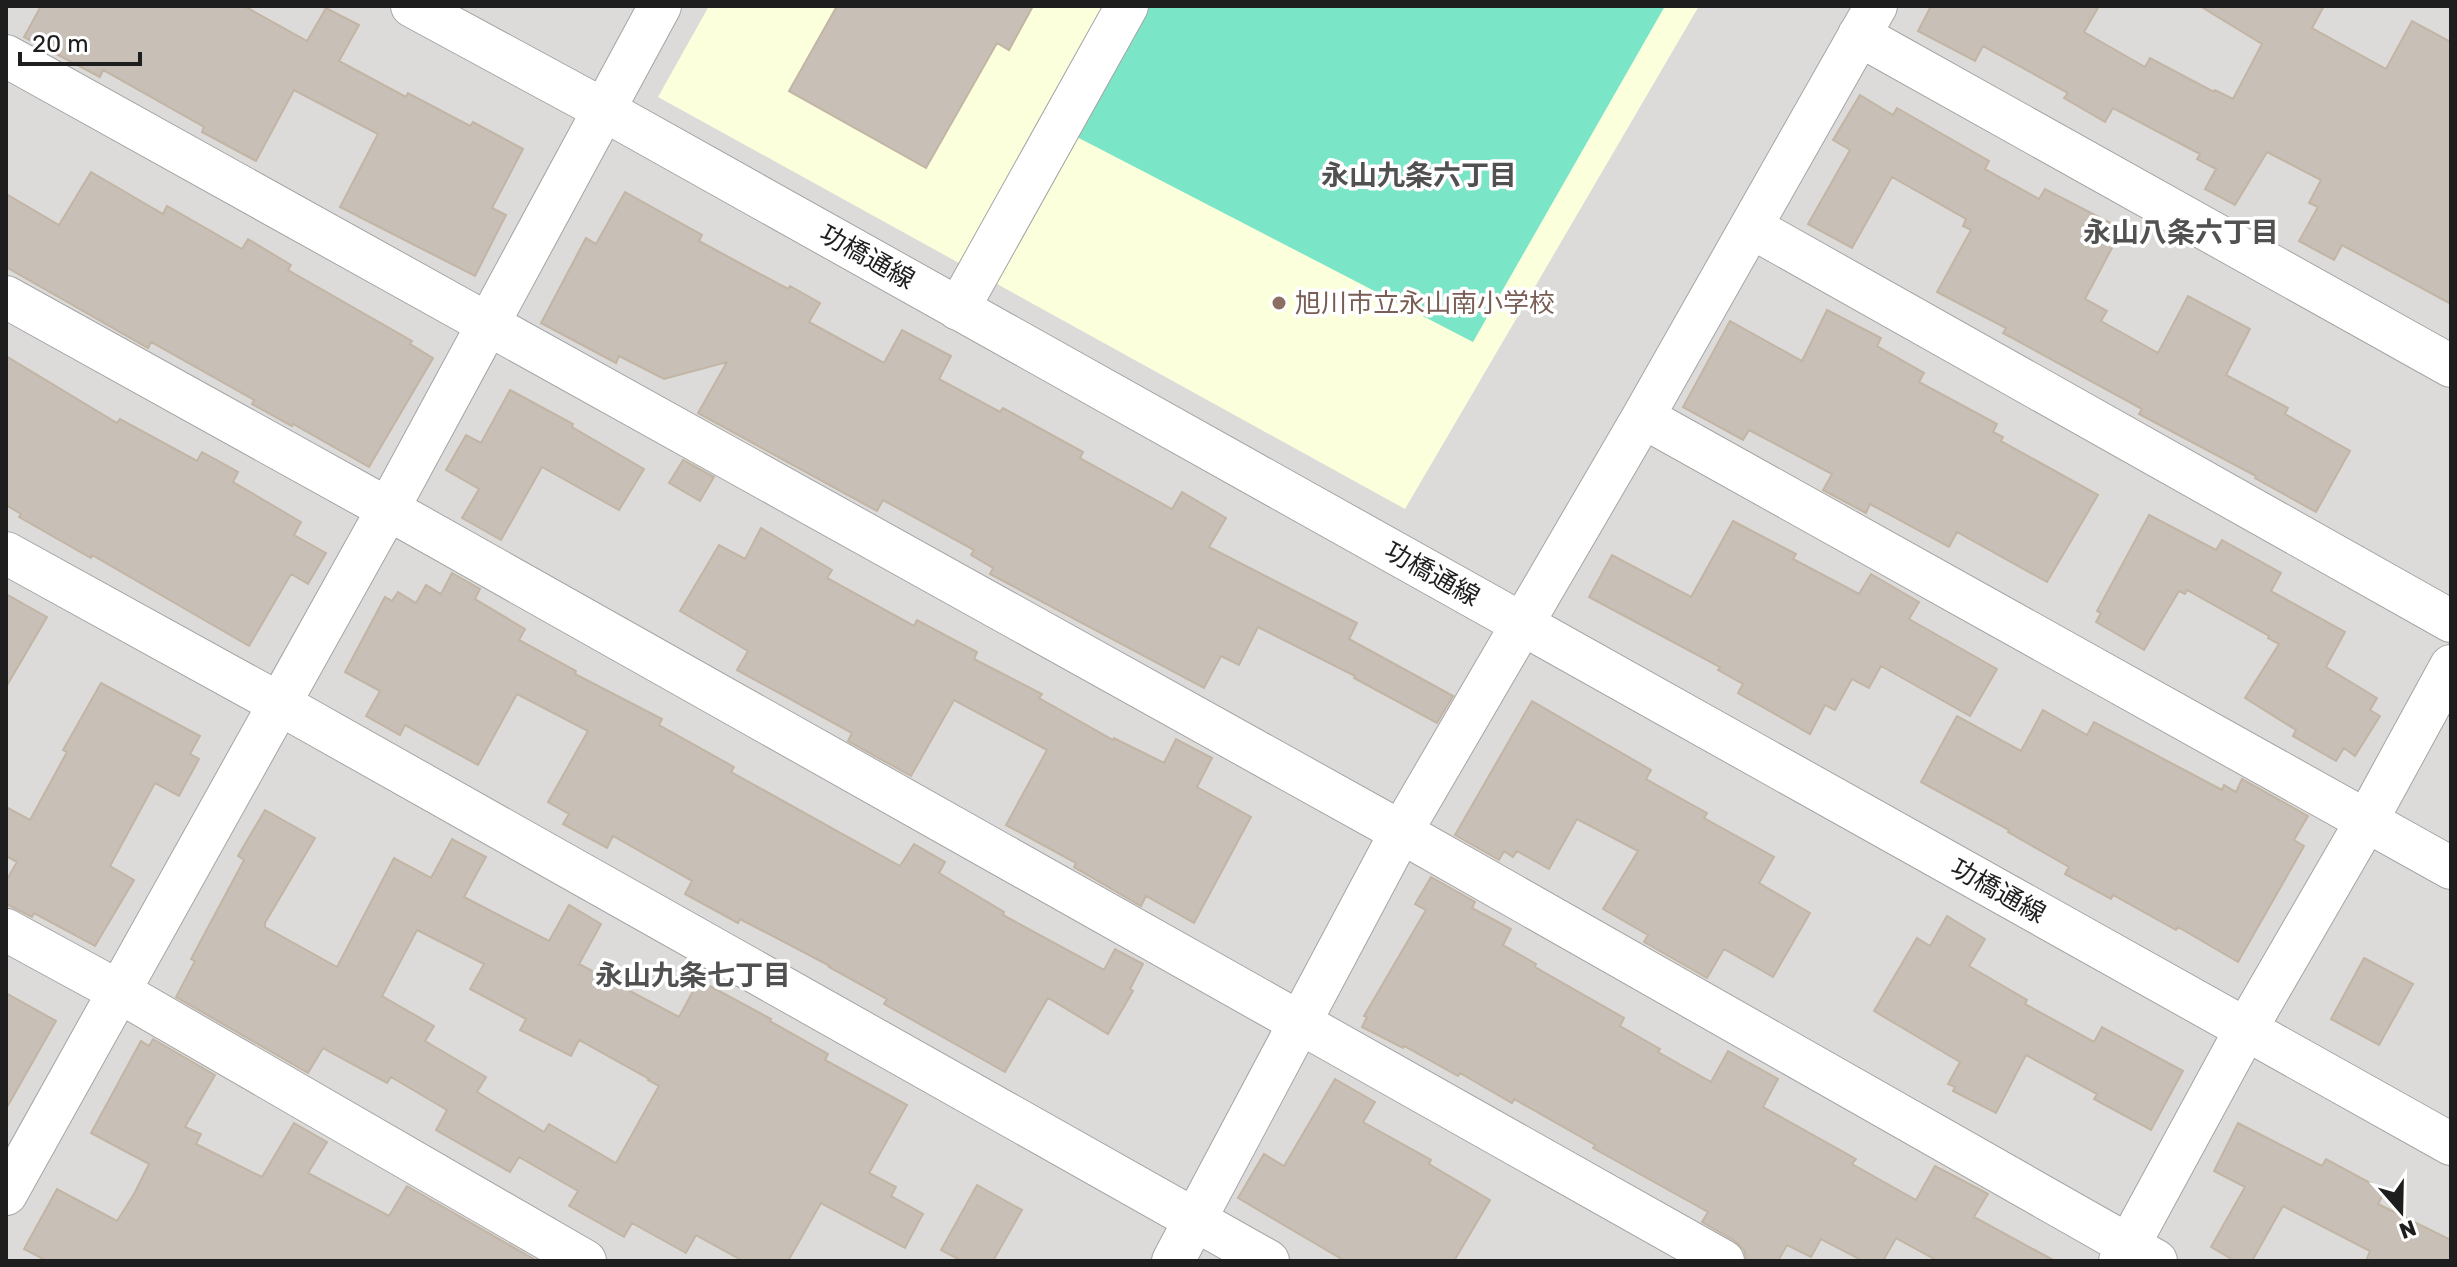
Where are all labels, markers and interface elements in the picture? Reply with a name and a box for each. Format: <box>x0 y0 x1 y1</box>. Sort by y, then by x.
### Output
scale bar <box>20 16 140 66</box>
text: 20 m <box>32 30 89 58</box>
district label: 永山九条六丁目 <box>1321 159 1517 192</box>
district label: 永山八条六丁目 <box>2083 216 2279 249</box>
street label: 功橋通線 <box>814 218 920 296</box>
place label: 旭川市立永山南小学校 <box>1295 288 1555 319</box>
marker: 旭川市立永山南小学校 <box>1270 294 1288 312</box>
street label: 功橋通線 <box>1379 535 1485 613</box>
street label: 功橋通線 <box>1945 852 2051 930</box>
district label: 永山九条七丁目 <box>595 959 791 992</box>
north arrow <box>2361 1171 2441 1251</box>
text: N <box>2396 1214 2420 1245</box>

